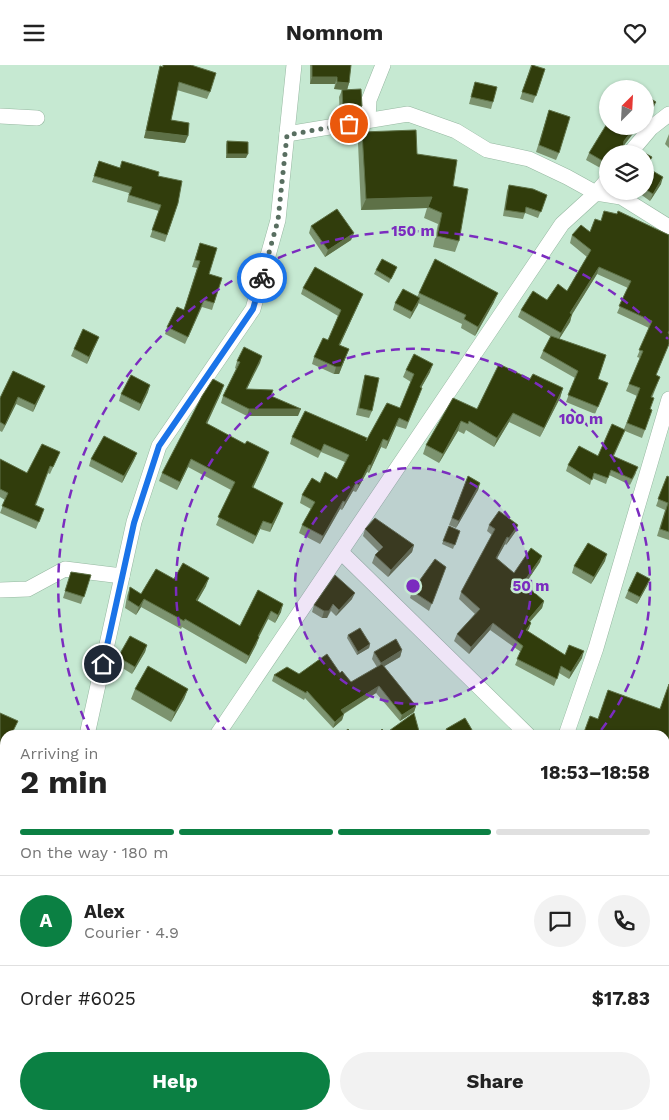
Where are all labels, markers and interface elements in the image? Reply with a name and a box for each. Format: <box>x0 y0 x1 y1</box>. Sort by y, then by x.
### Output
icon: menu <box>20 19 48 47</box>
icon: heart <box>621 19 649 47</box>
text: Nomnom <box>286 20 383 45</box>
north arrow <box>599 80 654 135</box>
map controls <box>599 80 654 200</box>
pin <box>328 103 370 145</box>
icon: bag <box>335 110 363 138</box>
button: layers <box>599 145 654 200</box>
text: 150 m <box>391 222 435 240</box>
courier <box>237 253 287 303</box>
icon: bike <box>248 264 276 292</box>
text: 100 m <box>559 410 603 428</box>
centre of rings <box>404 577 422 595</box>
text: 50 m <box>513 577 549 595</box>
pin <box>82 643 124 685</box>
icon: home <box>89 650 117 678</box>
text: Arriving in <box>20 744 98 763</box>
text: 18:53–18:58 <box>541 761 650 784</box>
text: 2 min <box>20 763 108 801</box>
text: On the way · 180 m <box>20 843 168 862</box>
button: chat <box>534 895 586 947</box>
button: phone <box>598 895 650 947</box>
text: Alex <box>84 900 125 923</box>
text: A <box>40 909 52 932</box>
text: Courier · 4.9 <box>84 923 179 942</box>
text: Order #6025 <box>20 987 136 1010</box>
text: $17.83 <box>592 987 650 1010</box>
button: Help <box>20 1052 330 1110</box>
button: Share <box>340 1052 650 1110</box>

